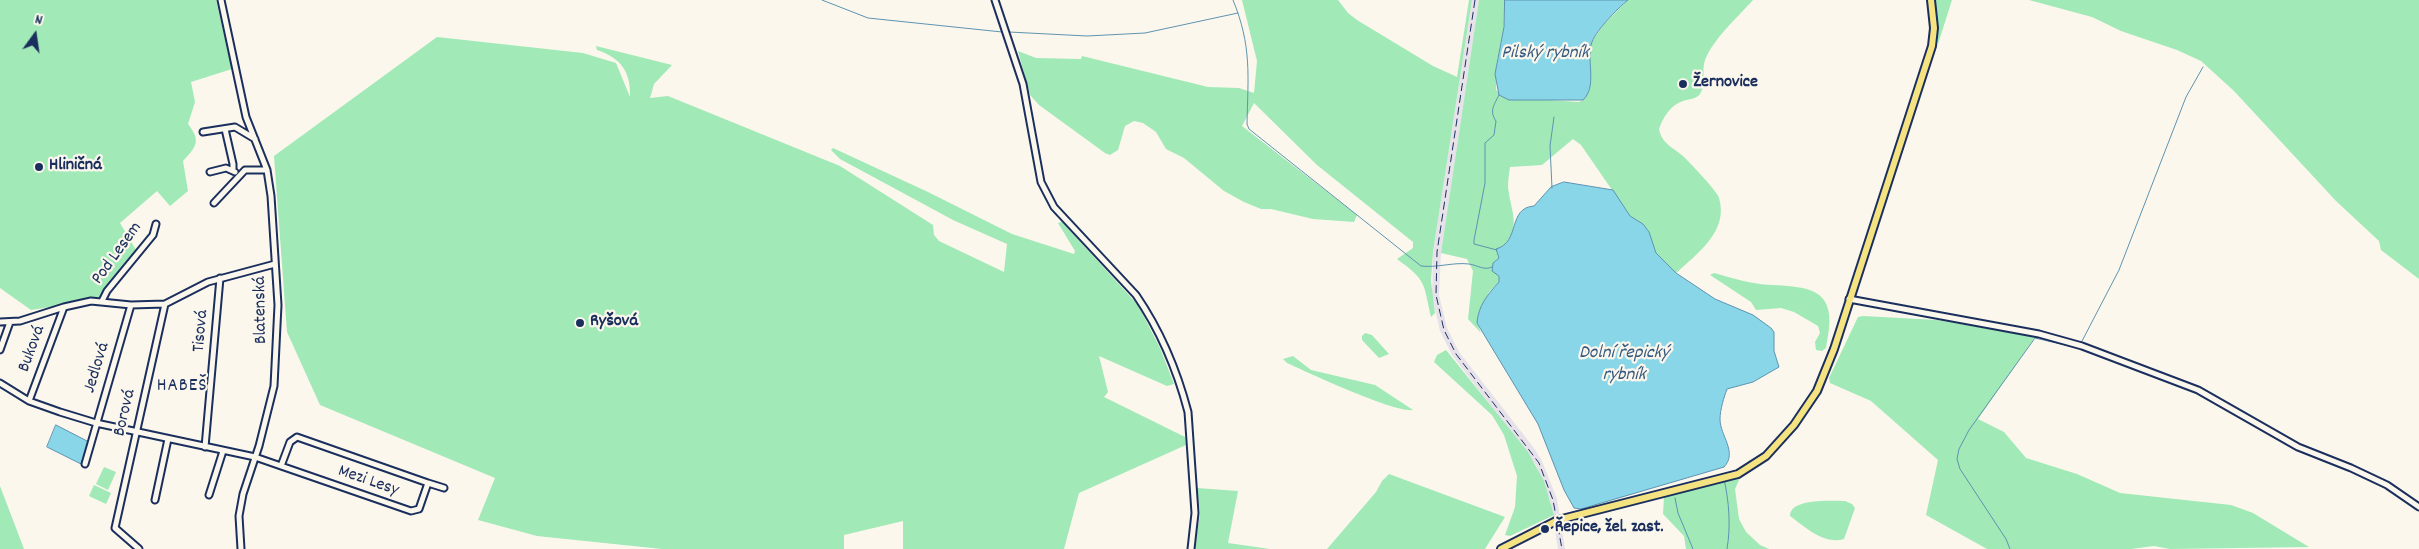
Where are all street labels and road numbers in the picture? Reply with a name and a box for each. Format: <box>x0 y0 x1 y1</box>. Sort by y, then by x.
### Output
street label: Pod Lesem <box>88 219 148 289</box>
street label: Blatenská <box>251 276 273 344</box>
street label: Tisová <box>189 309 215 353</box>
street label: Buková <box>15 323 51 375</box>
street label: Jedlová <box>80 340 116 396</box>
street label: Borová <box>110 387 142 439</box>
street label: Mezi Lesy <box>335 462 401 502</box>

